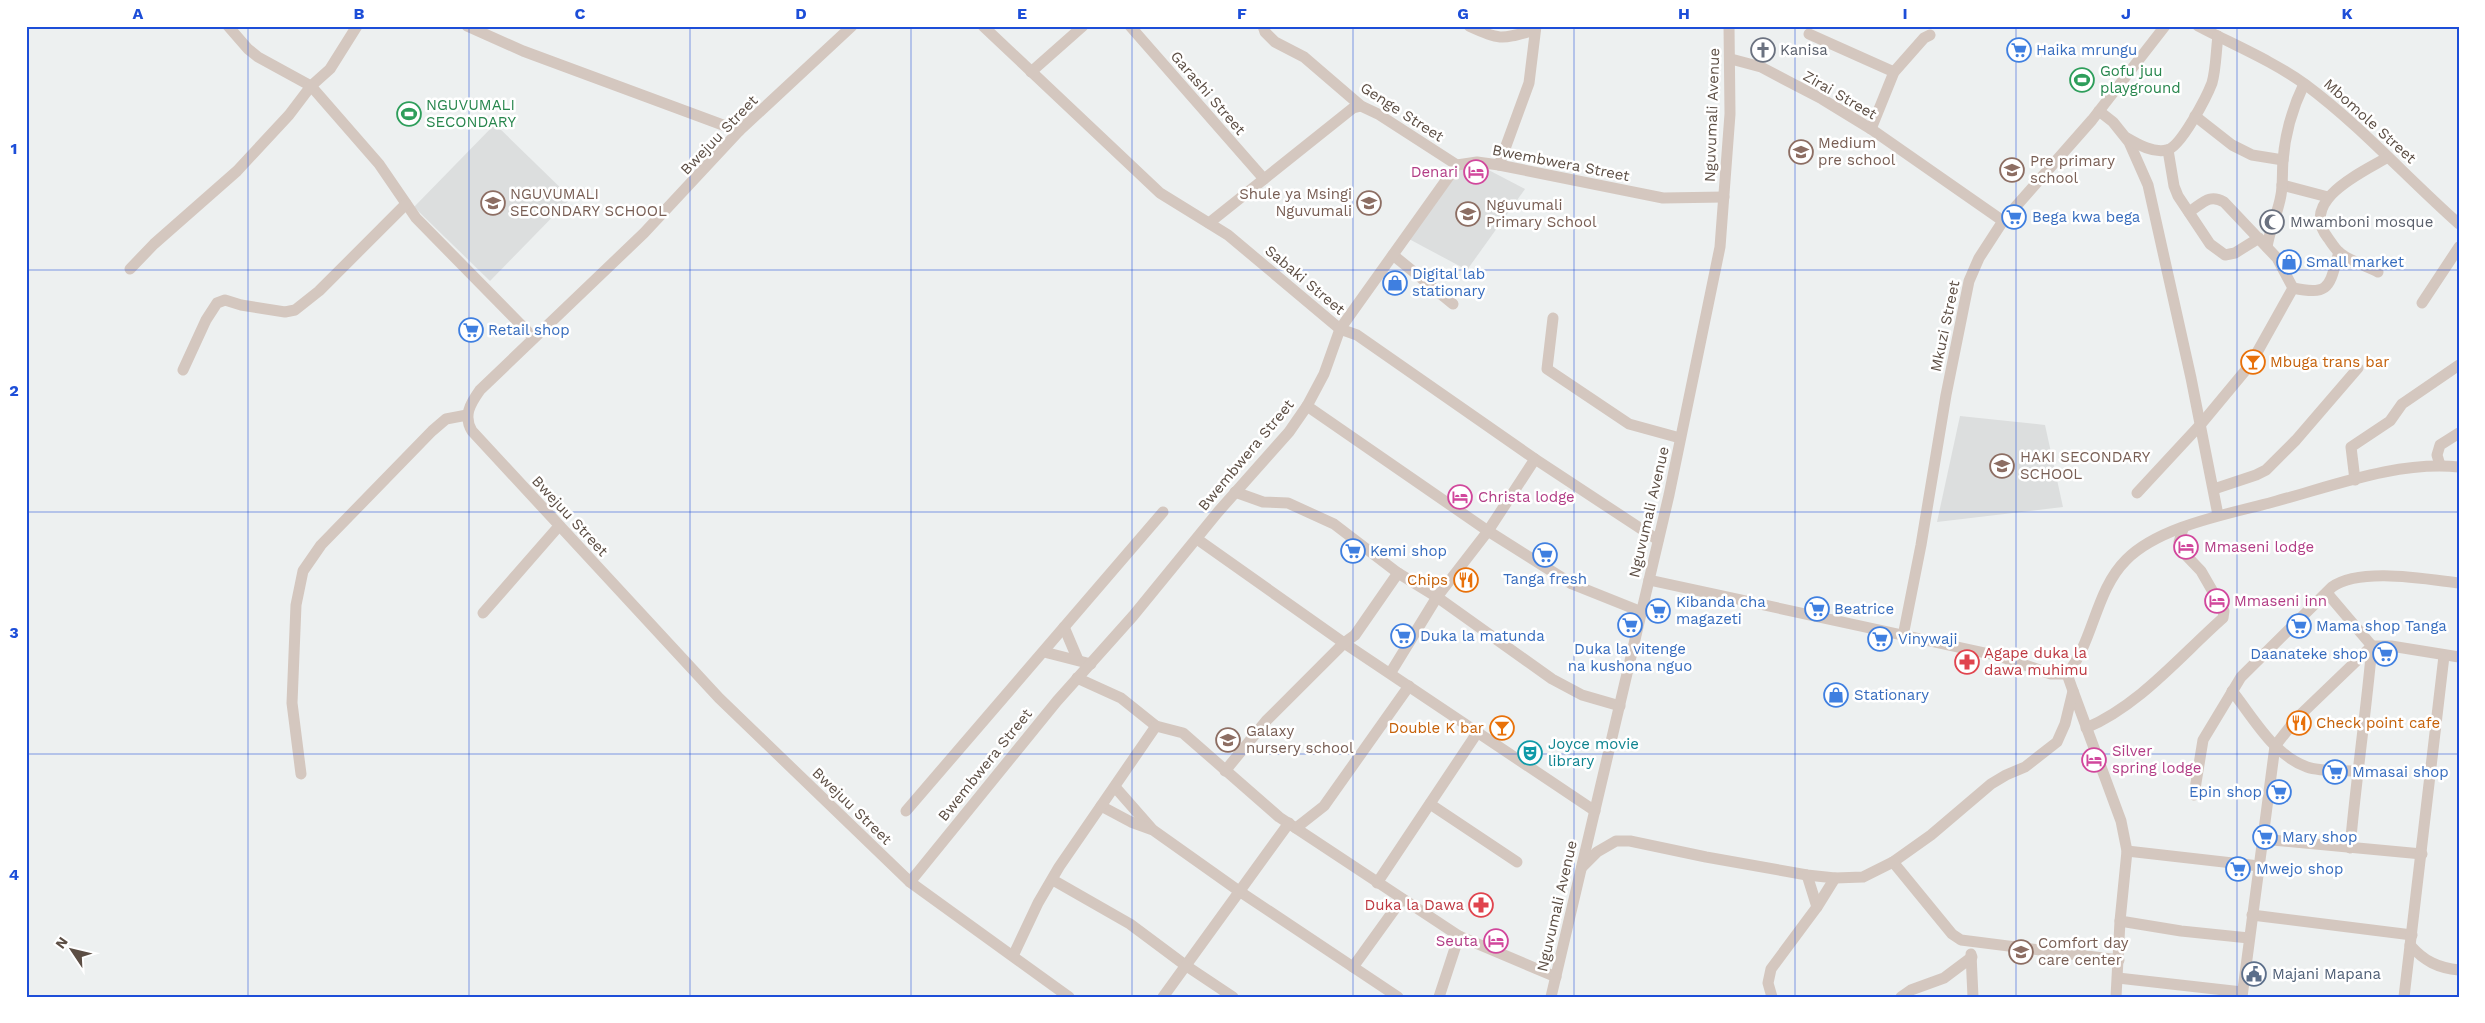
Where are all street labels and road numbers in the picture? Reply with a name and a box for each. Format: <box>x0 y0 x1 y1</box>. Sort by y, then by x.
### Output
street label: Garashi Street <box>1167 47 1250 139</box>
street label: Nguvumali Avenue <box>1701 48 1723 182</box>
street label: Zirai Street <box>1800 67 1881 124</box>
street label: Mbomole Street <box>2320 75 2420 168</box>
street label: Genge Street <box>1357 78 1448 146</box>
street label: Bwejuu Street <box>677 91 762 178</box>
street label: Bwembwera Street <box>1491 141 1632 185</box>
street label: Sabaki Street <box>1261 241 1349 319</box>
street label: Mkuzi Street <box>1927 278 1964 373</box>
street label: Bwembwera Street <box>1194 395 1298 514</box>
street label: Nguvumali Avenue <box>1625 445 1673 579</box>
street label: Bwejuu Street <box>528 472 612 561</box>
street label: Bwembwera Street <box>934 705 1036 825</box>
street label: Bwejuu Street <box>809 764 896 849</box>
street label: Nguvumali Avenue <box>1533 839 1581 973</box>

